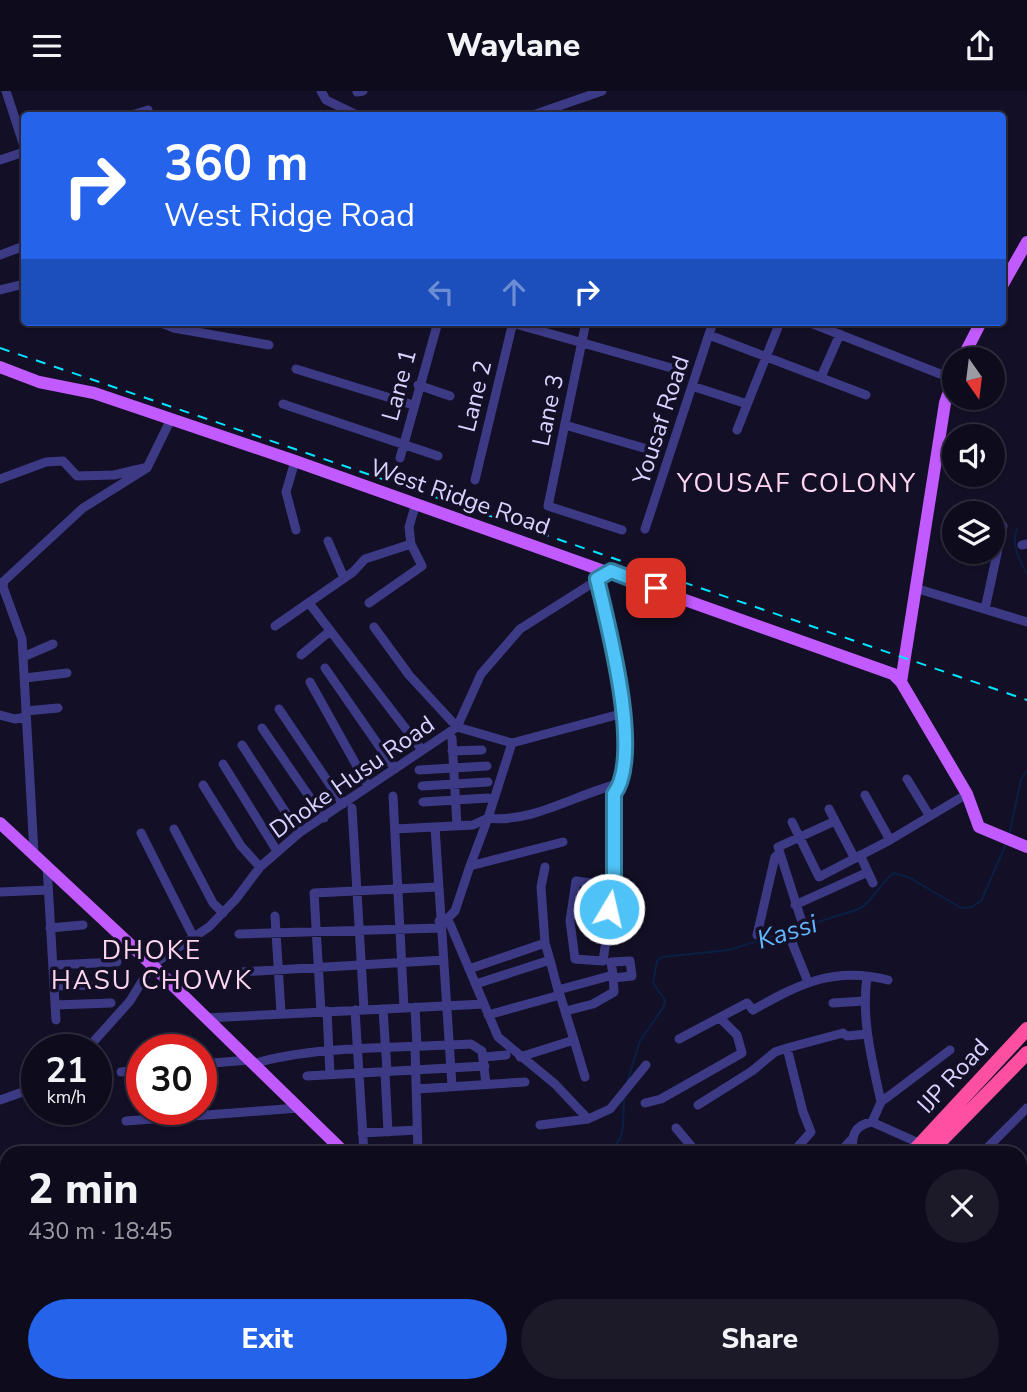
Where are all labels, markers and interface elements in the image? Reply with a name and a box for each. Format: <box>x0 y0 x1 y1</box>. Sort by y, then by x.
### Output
text: Waylane <box>447 24 580 67</box>
icon: menu <box>28 27 66 65</box>
icon: share <box>961 27 999 65</box>
text: 360 m <box>164 130 308 197</box>
icon: right <box>49 140 140 231</box>
text: West Ridge Road <box>164 194 415 237</box>
icon: left <box>422 273 460 311</box>
icon: ahead <box>495 273 533 311</box>
icon: right <box>568 273 606 311</box>
street label: Lane 1 <box>374 346 424 424</box>
north arrow <box>942 347 1004 409</box>
map controls <box>942 347 1005 564</box>
street label: Yousaf Road <box>625 352 697 489</box>
street label: Lane 2 <box>451 357 499 435</box>
street label: Lane 3 <box>525 371 571 449</box>
button: sound <box>942 424 1005 487</box>
street label: West Ridge Road <box>366 451 554 543</box>
district label: YOUSAF COLONY <box>676 466 917 501</box>
button: layers <box>942 501 1005 564</box>
pin <box>626 558 686 618</box>
icon: arrive <box>637 569 675 607</box>
street label: Dhoke Husu Road <box>263 708 441 846</box>
position arrow <box>572 872 646 946</box>
water label: Kassi <box>753 906 822 958</box>
district label: DHOKE HASU CHOWK <box>51 933 253 998</box>
street label: IJP Road <box>910 1032 996 1120</box>
speed limit sign: 30 <box>126 1034 217 1125</box>
text: 21 <box>45 1047 88 1094</box>
text: km/h <box>47 1085 86 1109</box>
text: 2 min <box>28 1161 138 1218</box>
button: close <box>925 1169 999 1243</box>
text: 430 m · 18:45 <box>28 1216 173 1247</box>
button: Exit <box>28 1299 507 1379</box>
button: Share <box>521 1299 999 1379</box>

